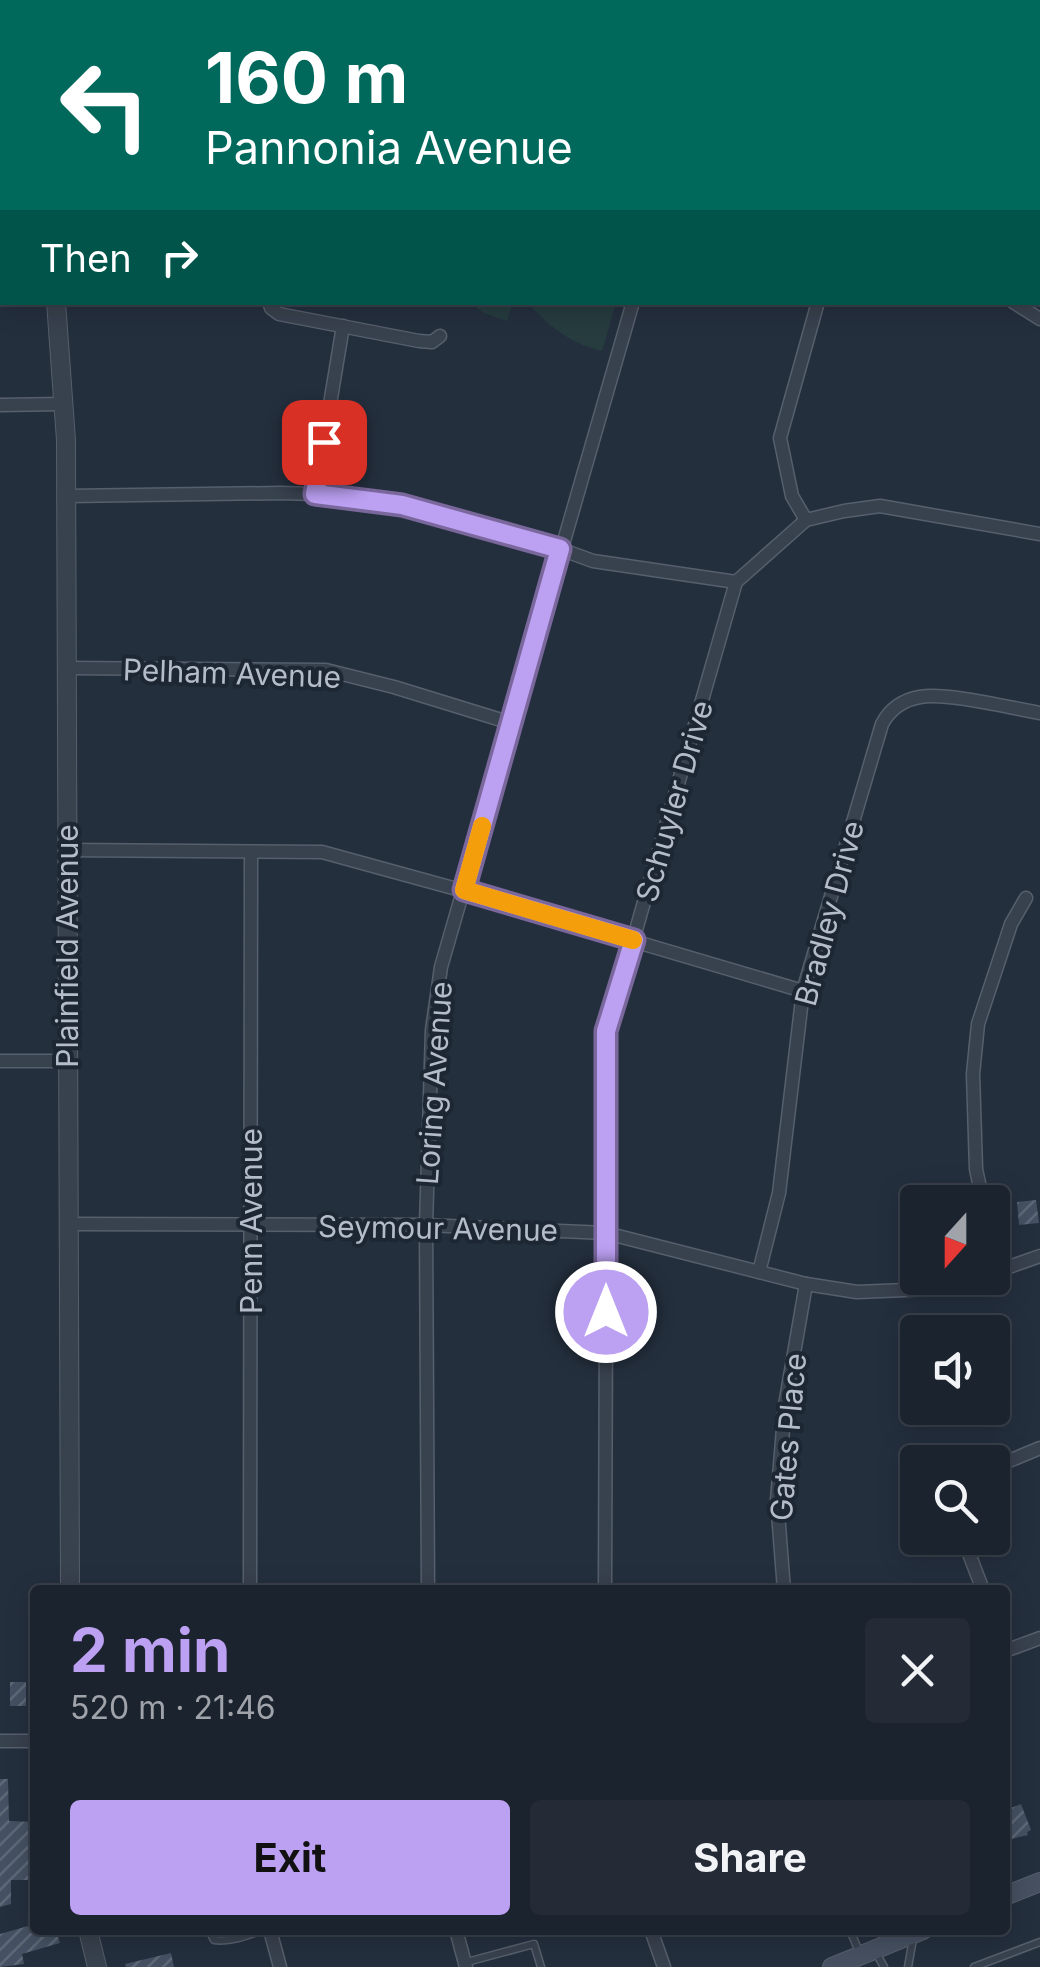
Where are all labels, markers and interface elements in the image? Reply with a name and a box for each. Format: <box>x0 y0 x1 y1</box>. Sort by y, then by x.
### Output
text: 160 m <box>205 35 408 120</box>
icon: left <box>40 40 170 170</box>
text: Pannonia Avenue <box>205 120 573 175</box>
icon: right <box>152 230 207 285</box>
text: Then <box>40 235 132 281</box>
pin <box>282 400 367 485</box>
icon: arrive <box>297 415 352 470</box>
street label: Pelham Avenue <box>122 651 342 695</box>
street label: Schuyler Drive <box>628 696 720 906</box>
street label: Bradley Drive <box>787 817 871 1009</box>
street label: Plainfield Avenue <box>49 824 85 1068</box>
street label: Loring Avenue <box>409 980 459 1186</box>
street label: Penn Avenue <box>233 1128 269 1314</box>
north arrow <box>900 1185 1010 1295</box>
map controls <box>900 1185 1010 1555</box>
street label: Seymour Avenue <box>318 1208 558 1248</box>
position arrow <box>554 1260 658 1364</box>
button: sound <box>900 1315 1010 1425</box>
street label: Gates Place <box>763 1352 813 1522</box>
button: search <box>900 1445 1010 1555</box>
text: 2 min <box>70 1614 230 1686</box>
button: close <box>865 1618 970 1723</box>
text: 520 m · 21:46 <box>70 1688 276 1727</box>
button: Exit <box>70 1800 510 1915</box>
button: Share <box>530 1800 970 1915</box>

